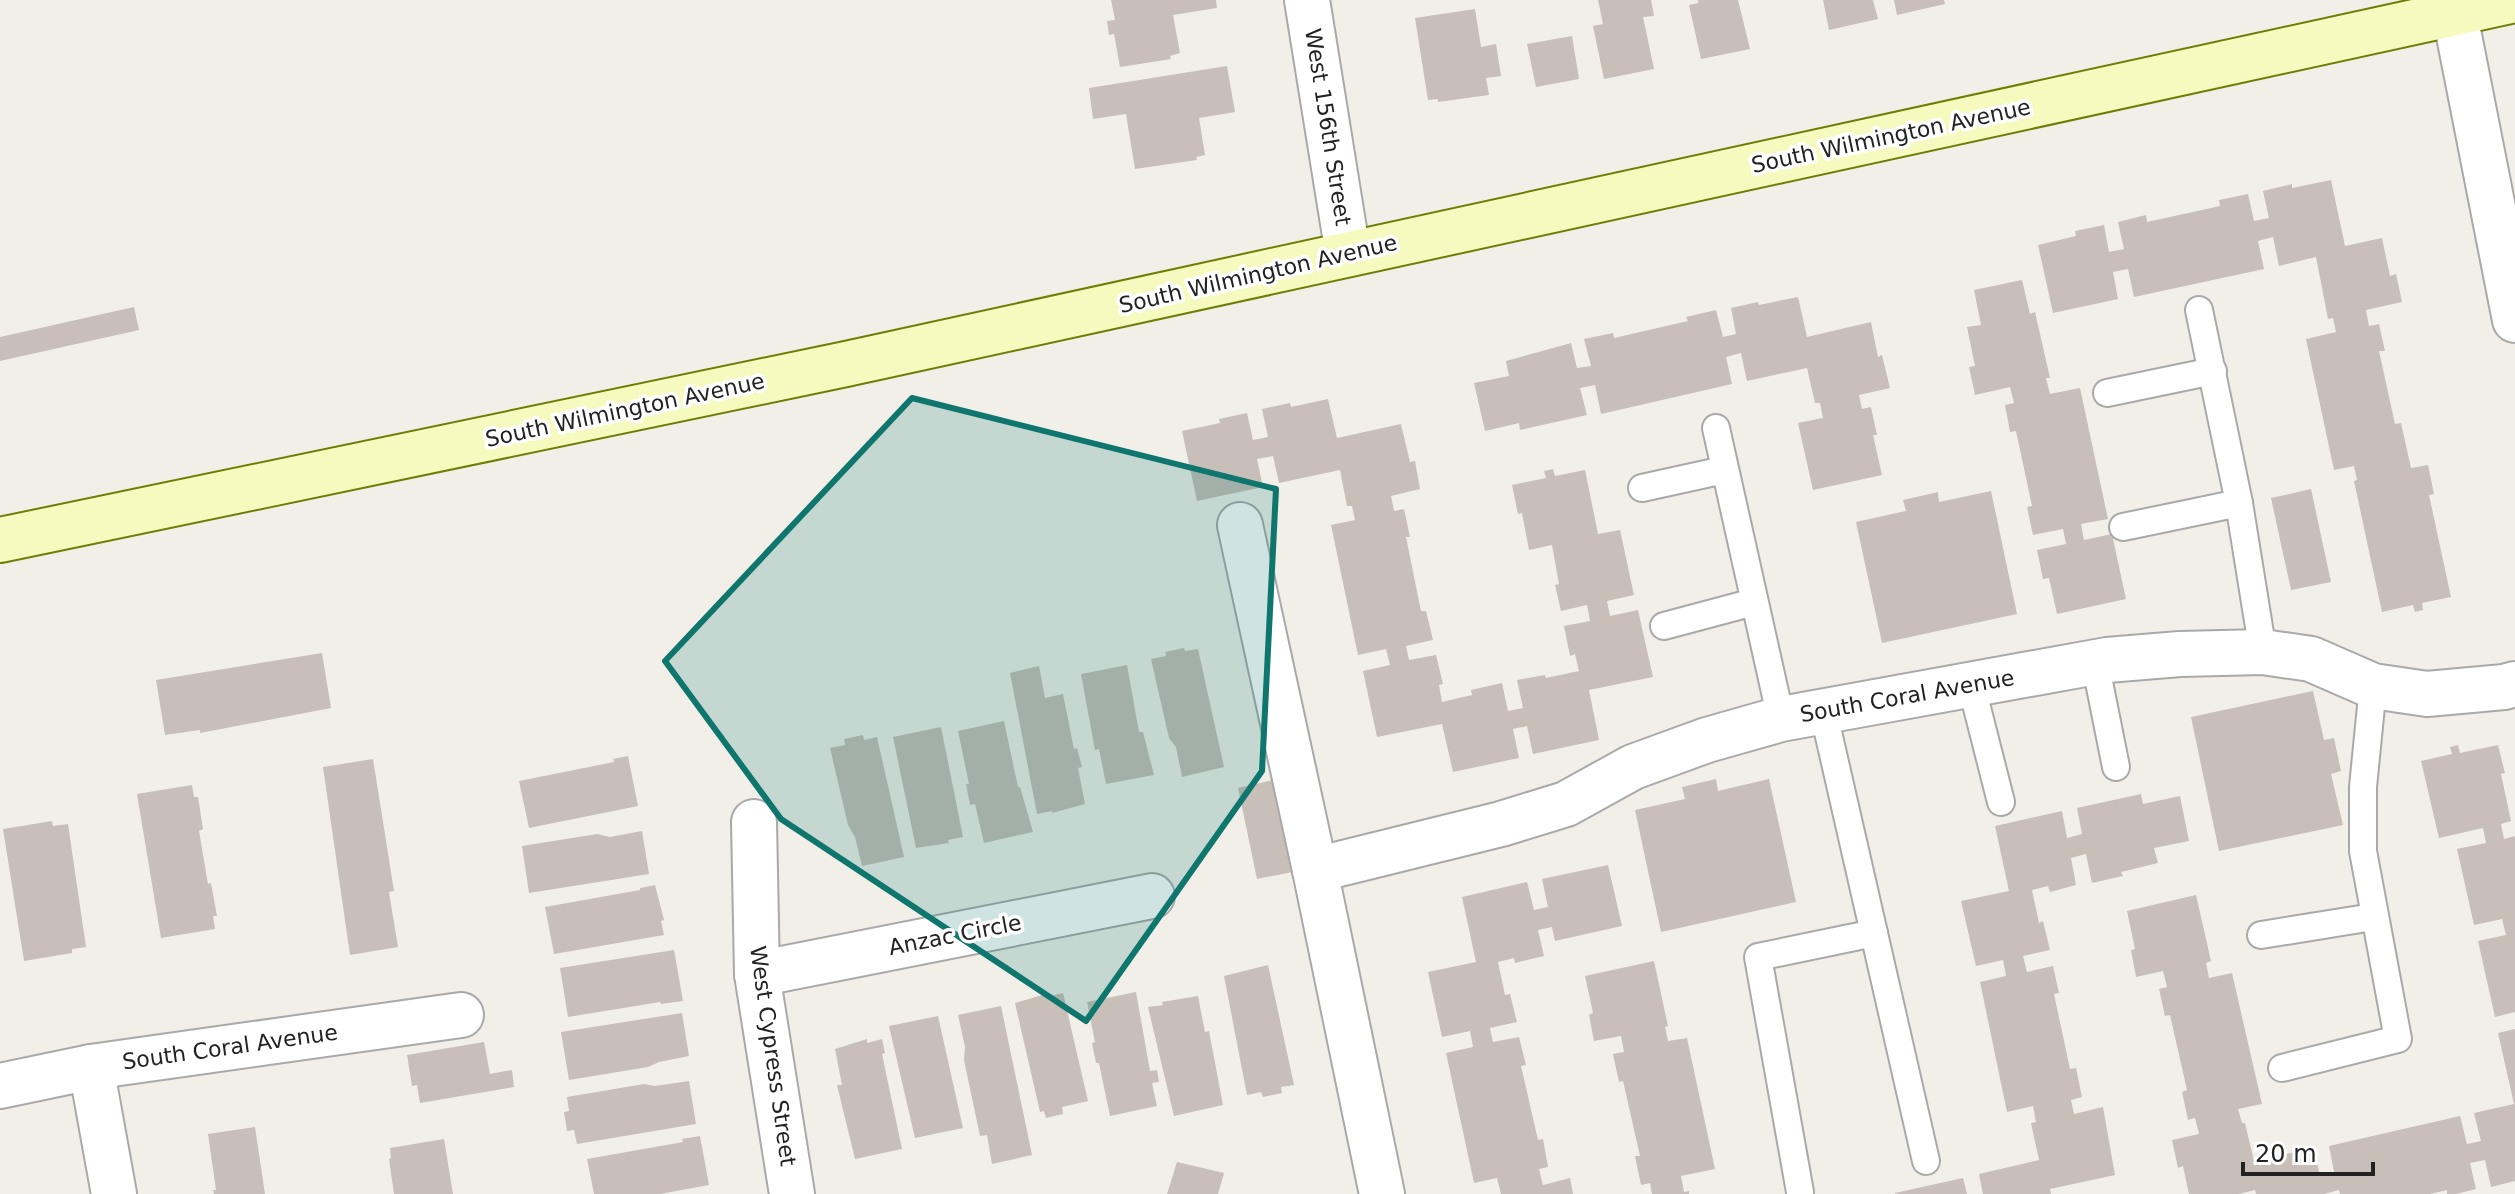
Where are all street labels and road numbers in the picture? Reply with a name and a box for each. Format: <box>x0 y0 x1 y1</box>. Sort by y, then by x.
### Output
street label: West 156th Street <box>1300 27 1356 228</box>
street label: South Wilmington Avenue <box>1749 94 2033 178</box>
street label: South Wilmington Avenue <box>1117 230 1399 318</box>
street label: South Wilmington Avenue <box>483 368 767 452</box>
street label: South Coral Avenue <box>1798 665 2016 727</box>
street label: Anzac Circle <box>886 910 1024 960</box>
street label: West Cypress Street <box>745 944 801 1168</box>
street label: South Coral Avenue <box>121 1020 339 1074</box>

